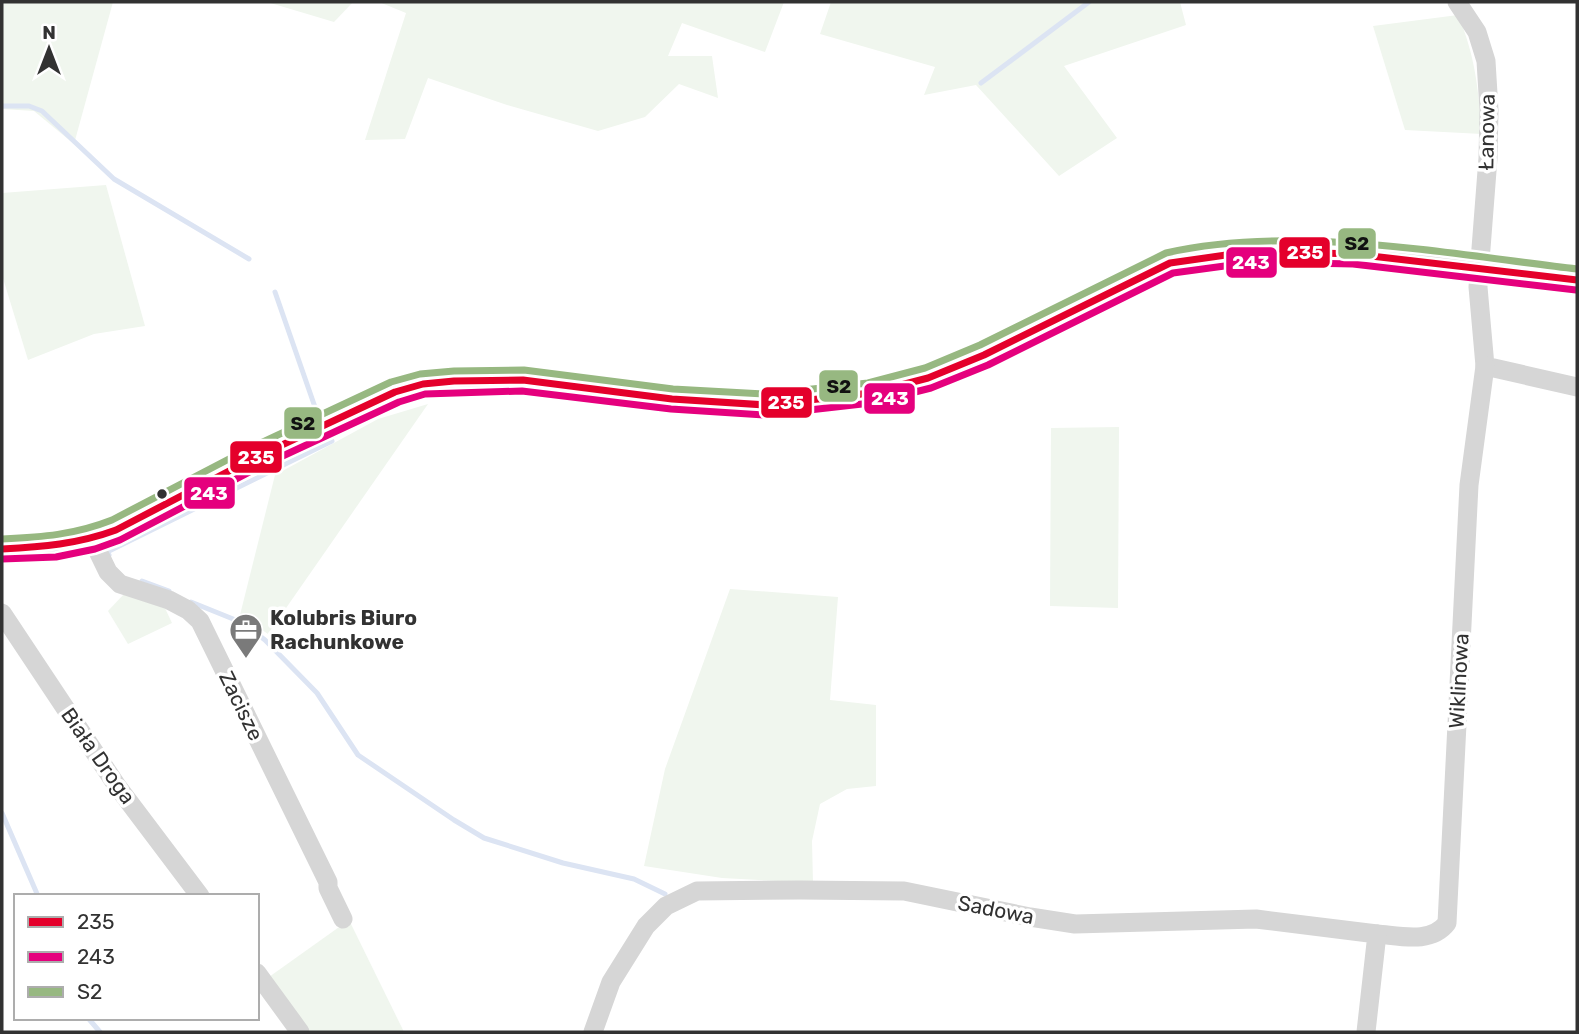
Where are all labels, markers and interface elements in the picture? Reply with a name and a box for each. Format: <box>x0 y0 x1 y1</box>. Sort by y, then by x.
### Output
north arrow <box>14 14 84 84</box>
text: N <box>42 21 56 44</box>
street label: Łanowa <box>1473 94 1500 170</box>
line badge: S2 <box>1337 227 1377 260</box>
text: S2 <box>1345 232 1369 255</box>
line badge: 235 <box>1278 236 1331 269</box>
text: 235 <box>1286 241 1324 264</box>
line badge: 243 <box>1225 246 1278 279</box>
text: 243 <box>1232 251 1270 274</box>
line badge: S2 <box>818 369 859 403</box>
text: S2 <box>827 375 851 398</box>
line badge: 243 <box>863 382 916 415</box>
line badge: 235 <box>760 386 813 419</box>
text: 243 <box>871 387 909 410</box>
text: 235 <box>767 391 805 414</box>
line badge: S2 <box>283 406 323 440</box>
text: S2 <box>291 412 315 435</box>
line badge: 235 <box>229 440 283 474</box>
text: 235 <box>237 446 275 469</box>
line badge: 243 <box>183 476 236 510</box>
text: 243 <box>190 482 228 505</box>
unlabelled marker <box>155 487 169 501</box>
place label: Kolubris Biuro Rachunkowe <box>270 605 417 654</box>
office icon: Kolubris Biuro Rachunkowe <box>227 611 265 660</box>
street label: Wiklinowa <box>1444 633 1473 729</box>
street label: Zacisze <box>214 667 269 744</box>
street label: Biała Droga <box>56 703 141 809</box>
street label: Sadowa <box>956 890 1036 929</box>
legend <box>14 894 259 1020</box>
text: 235 <box>77 909 114 934</box>
text: 243 <box>77 944 115 969</box>
text: S2 <box>77 979 102 1004</box>

